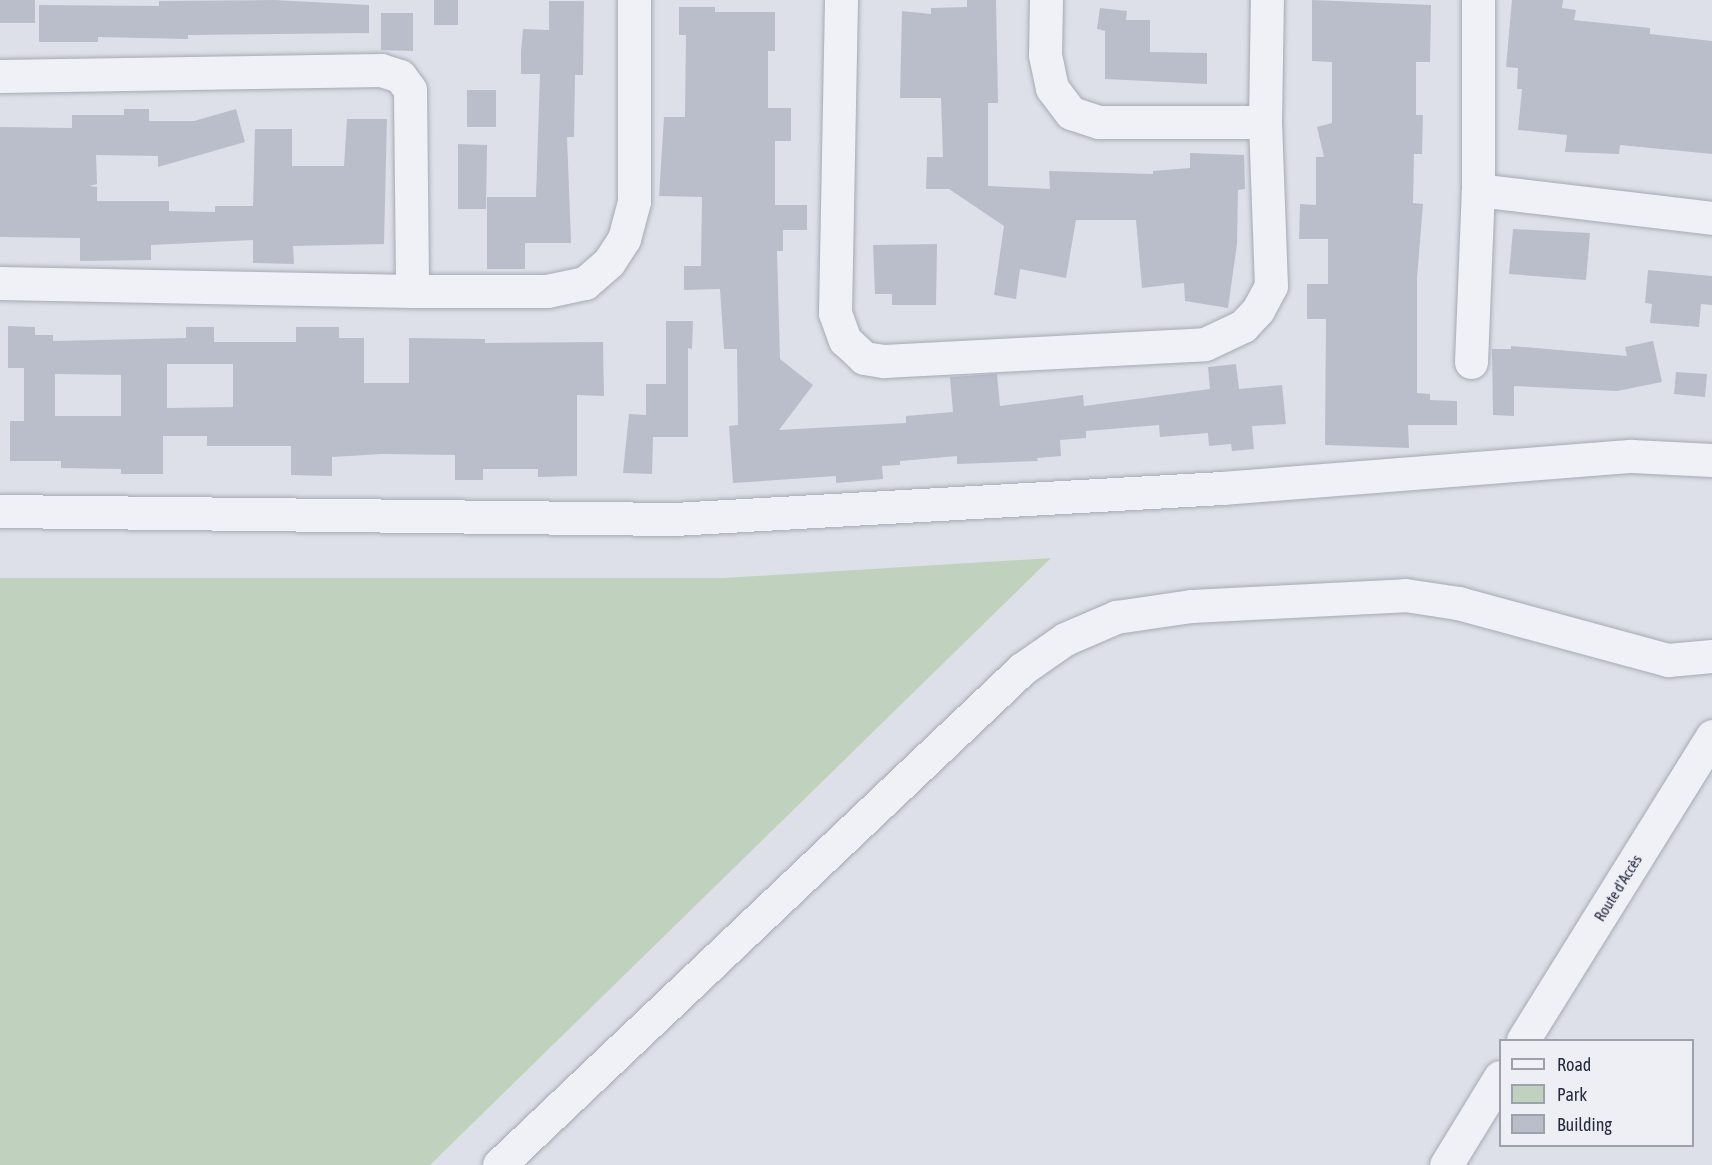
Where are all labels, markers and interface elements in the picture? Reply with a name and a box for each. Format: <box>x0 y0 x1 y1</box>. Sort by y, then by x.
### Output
street label: Route d'Accès <box>1591 851 1645 925</box>
legend <box>1499 1039 1694 1147</box>
text: Road <box>1557 1054 1591 1075</box>
text: Park <box>1557 1084 1587 1105</box>
text: Building <box>1557 1114 1612 1135</box>

